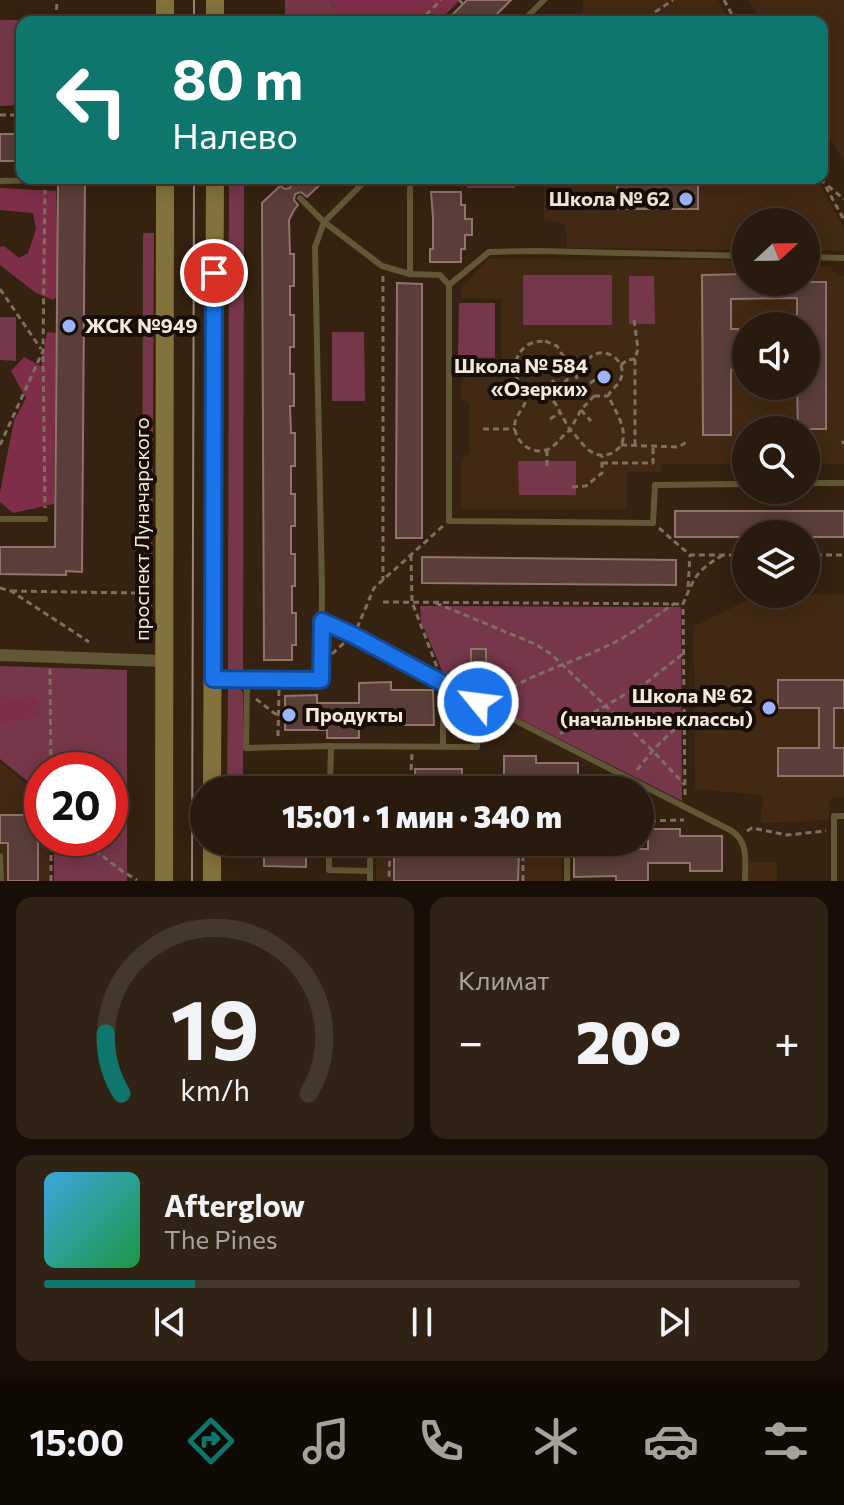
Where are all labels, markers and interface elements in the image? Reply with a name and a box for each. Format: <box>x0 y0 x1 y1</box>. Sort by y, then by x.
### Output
text: 80 m <box>172 43 303 112</box>
icon: left <box>40 48 144 152</box>
text: Налево <box>172 112 298 156</box>
place label: Школа № 62 <box>549 186 670 210</box>
marker: Школа № 62 <box>677 190 695 208</box>
north arrow <box>732 208 820 296</box>
map controls <box>732 208 820 608</box>
pin <box>180 239 248 307</box>
icon: arrive <box>192 251 236 295</box>
button: sound <box>732 312 820 400</box>
place label: ЖСК №949 <box>85 313 198 337</box>
marker: ЖСК №949 <box>60 317 78 335</box>
place label: Школа № 584 «Озерки» <box>454 353 588 400</box>
marker: Школа № 584 «Озерки» <box>595 368 613 386</box>
button: search <box>732 416 820 504</box>
street label: проспект Луначарского <box>129 417 153 641</box>
button: layers <box>732 520 820 608</box>
position arrow <box>436 660 520 744</box>
place label: Школа № 62 (начальные классы) <box>560 683 753 730</box>
marker: Школа № 62 (начальные классы) <box>760 699 778 717</box>
place label: Продукты <box>305 702 403 726</box>
marker: Продукты <box>280 706 298 724</box>
speed limit sign: 20 <box>24 752 128 856</box>
text: 15:01 · 1 мин · 340 m <box>282 797 562 834</box>
text: Климат <box>458 964 550 995</box>
text: 19 <box>171 975 259 1077</box>
text: 20° <box>576 1003 681 1076</box>
text: − <box>458 1013 483 1067</box>
text: + <box>774 1013 800 1067</box>
text: km/h <box>180 1072 250 1107</box>
text: Afterglow <box>164 1186 305 1223</box>
text: The Pines <box>164 1223 278 1254</box>
icon: previous <box>148 1300 192 1344</box>
icon: pause <box>400 1300 444 1344</box>
icon: next <box>652 1300 696 1344</box>
icon: directions <box>183 1413 239 1469</box>
icon: music <box>298 1413 354 1469</box>
icon: phone <box>413 1413 469 1469</box>
icon: climate <box>528 1413 584 1469</box>
icon: car <box>643 1413 699 1469</box>
icon: filters <box>758 1413 814 1469</box>
text: 15:00 <box>30 1419 124 1463</box>

